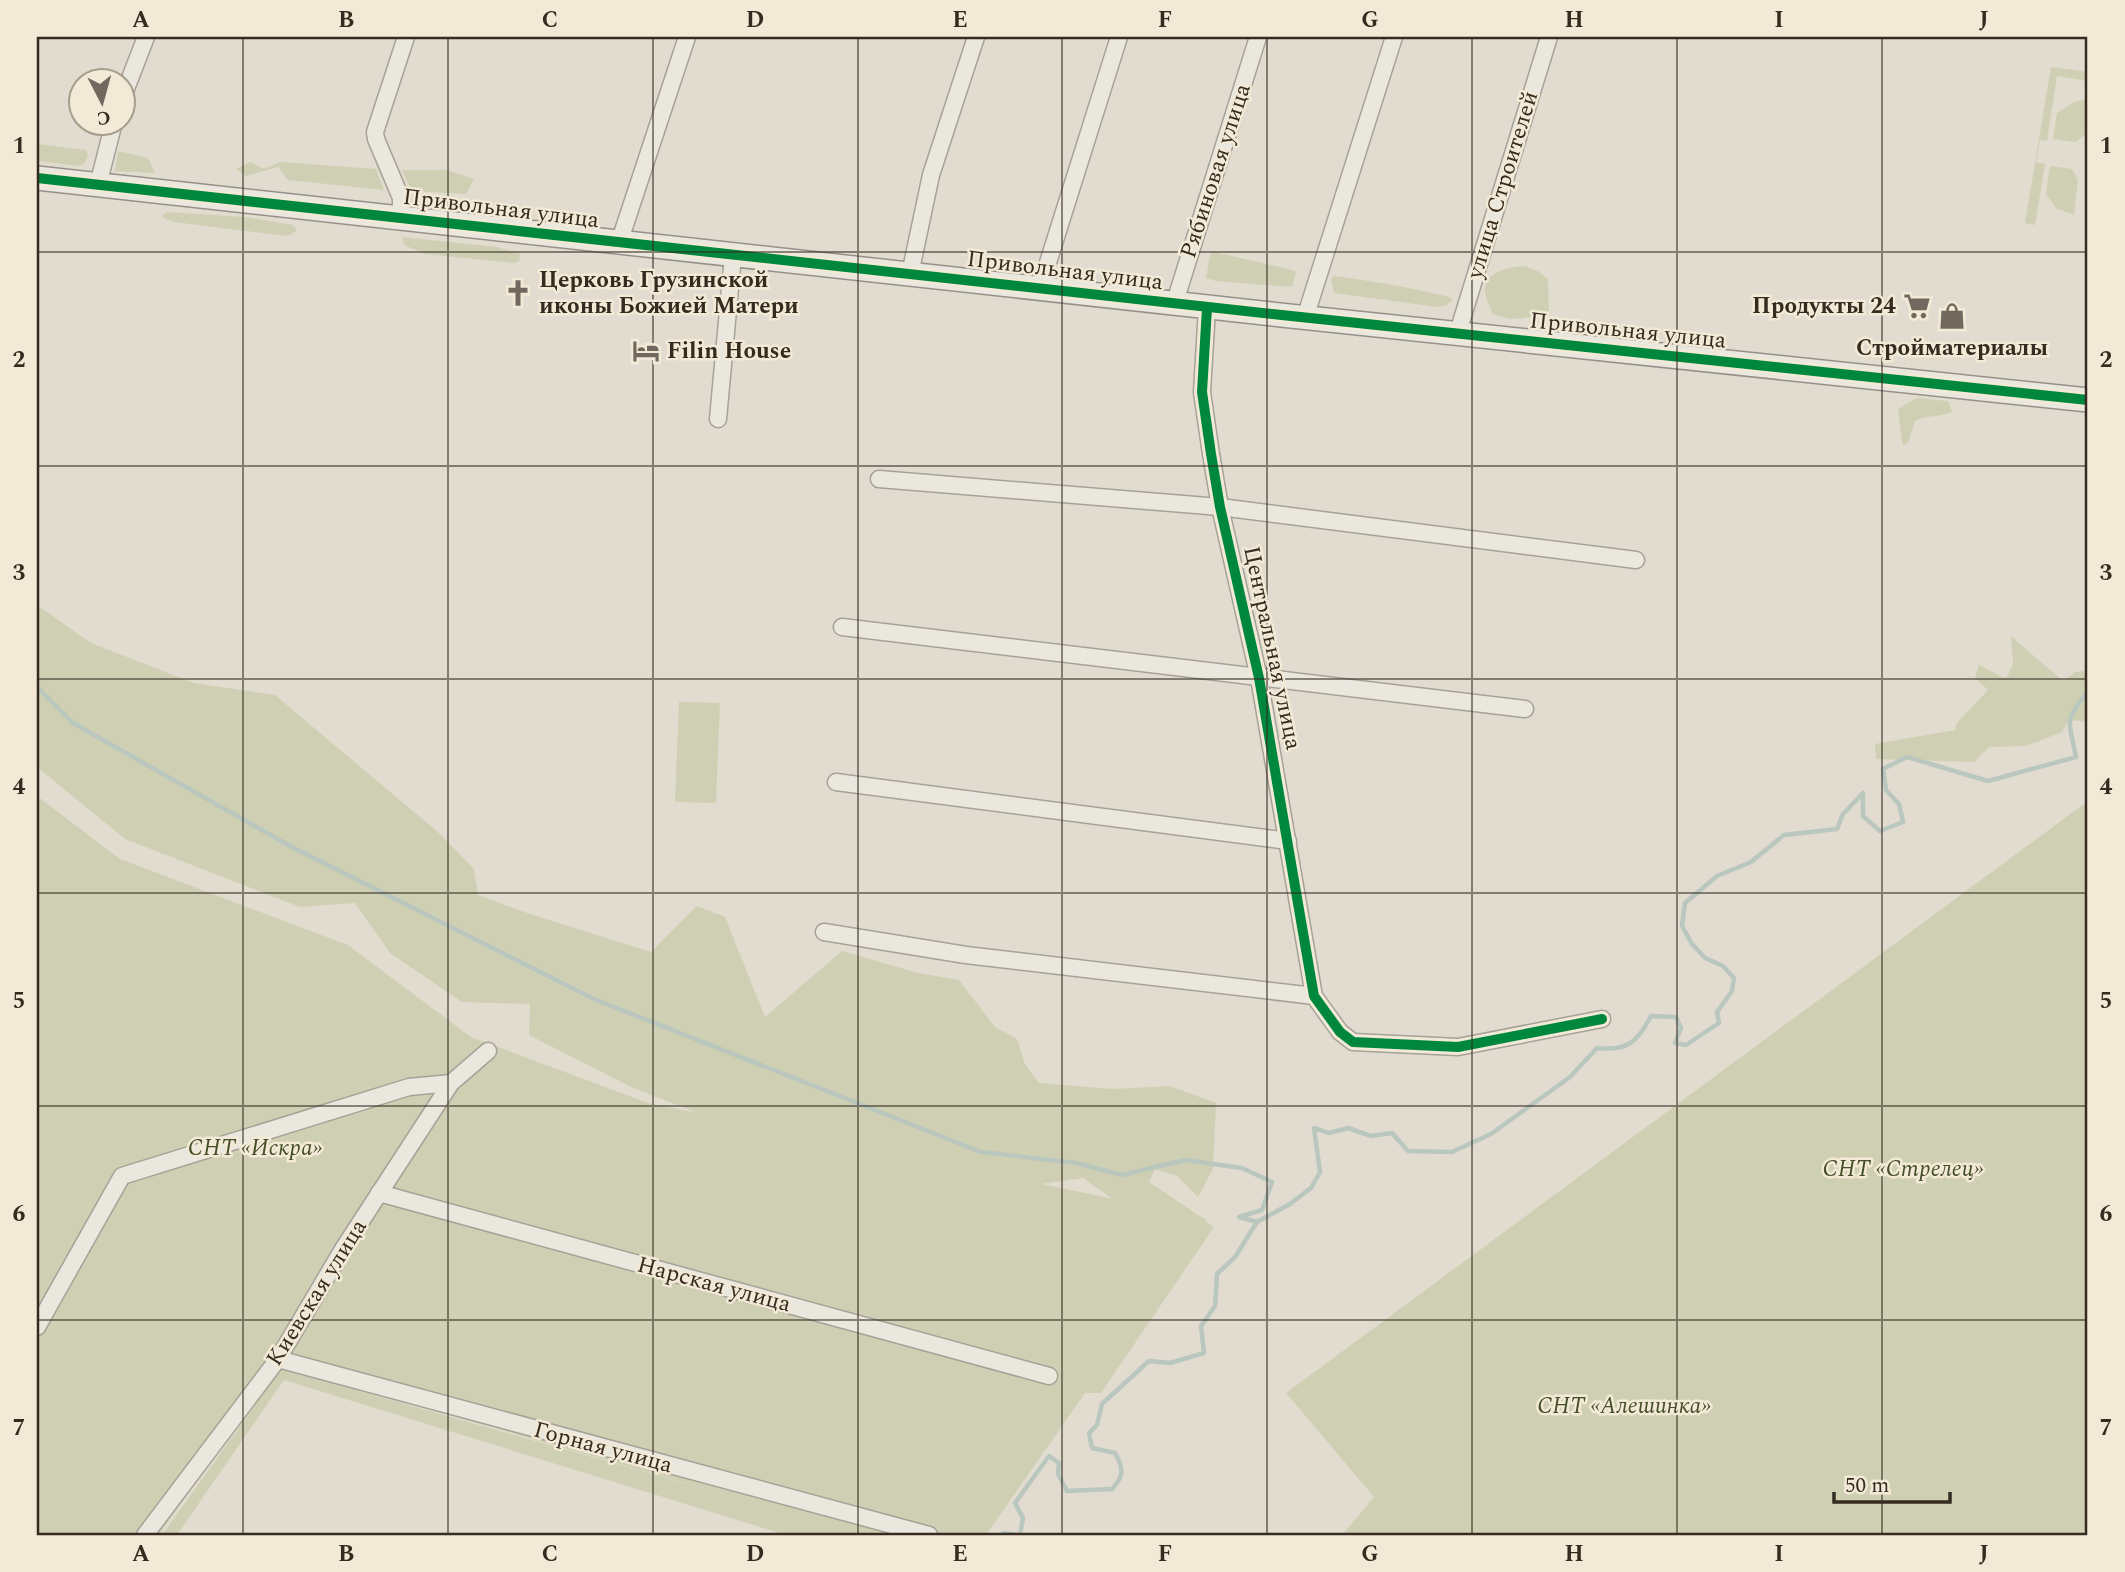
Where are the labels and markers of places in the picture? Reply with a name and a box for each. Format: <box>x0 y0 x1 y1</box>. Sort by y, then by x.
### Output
place label: Церковь Грузинской иконы Божией Матери <box>539 263 799 324</box>
church icon: Церковь Грузинской иконы Божией Матери <box>503 278 533 308</box>
place label: Продукты 24 <box>1752 289 1896 324</box>
supermarket icon: Продукты 24 <box>1902 291 1932 321</box>
shop icon: Стройматериалы <box>1937 301 1967 331</box>
place label: Стройматериалы <box>1856 331 2048 366</box>
place label: Filin House <box>667 334 791 369</box>
hotel icon: Filin House <box>631 336 661 366</box>

